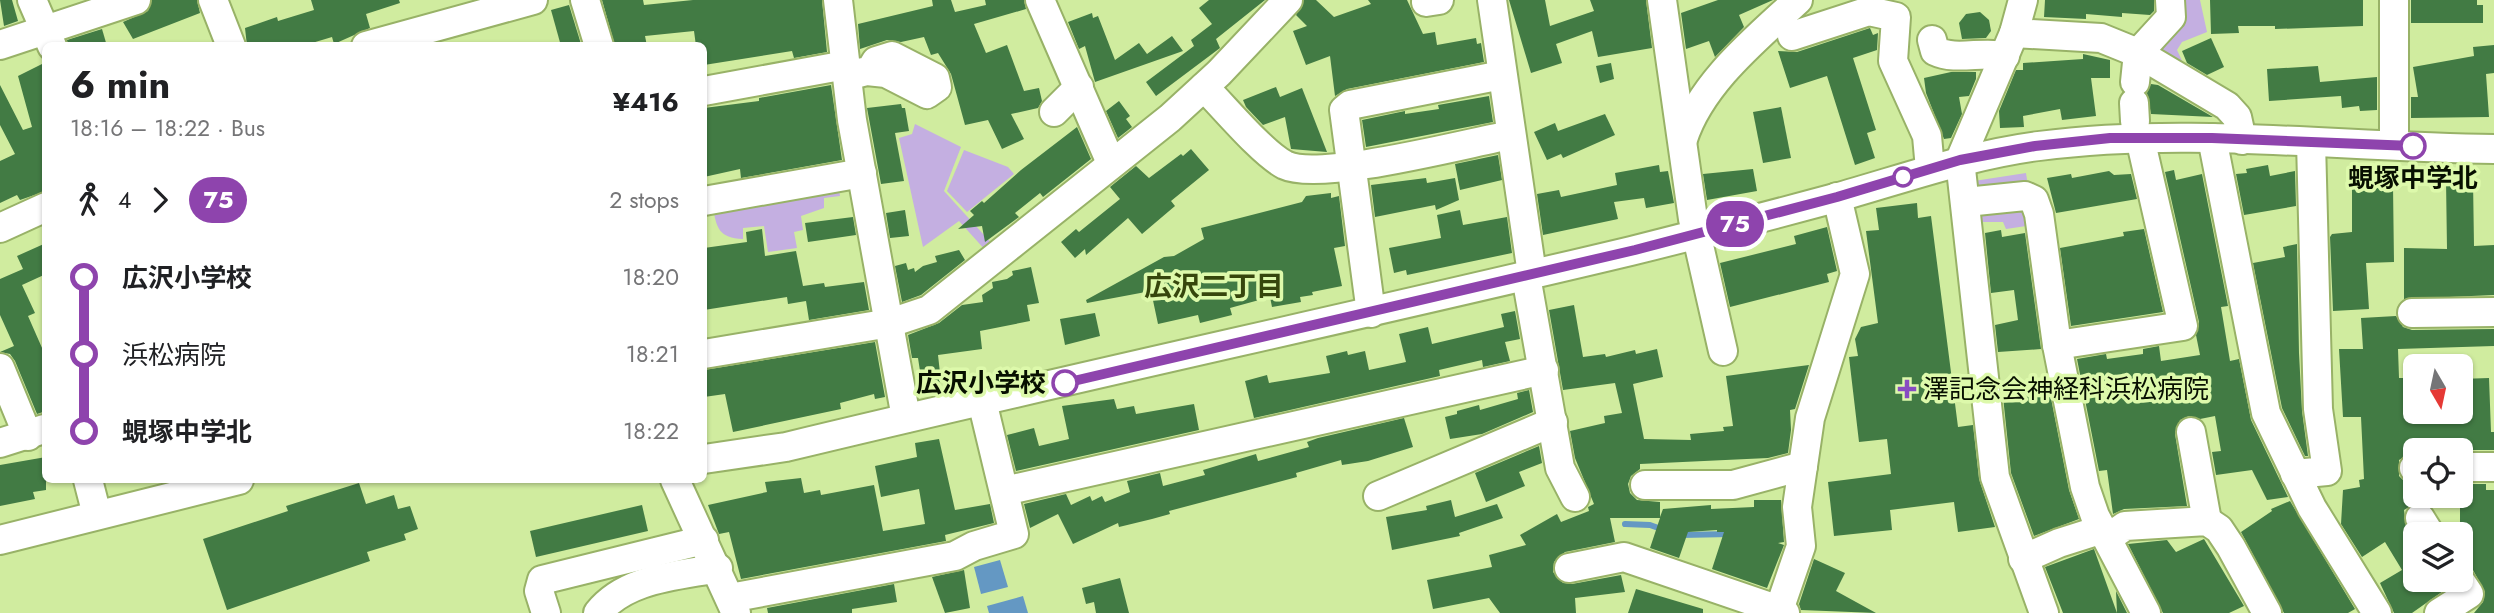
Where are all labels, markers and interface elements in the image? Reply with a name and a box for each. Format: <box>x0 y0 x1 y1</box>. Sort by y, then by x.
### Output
text: 6 min <box>70 57 170 112</box>
text: ¥416 <box>613 83 679 121</box>
text: 18:16 – 18:22 · Bus <box>70 111 265 145</box>
marker: 蜆塚中学北 <box>2400 133 2426 159</box>
place label: 蜆塚中学北 <box>2348 159 2478 197</box>
unlabelled marker <box>1893 167 1913 187</box>
icon: walk <box>70 181 108 219</box>
icon: forward <box>141 181 179 219</box>
text: 75 <box>203 182 233 217</box>
text: 4 <box>118 183 131 217</box>
text: 2 stops <box>609 183 679 217</box>
line badge: 75 <box>1704 201 1766 247</box>
text: 75 <box>1720 206 1750 241</box>
text: 広沢小学校 <box>122 259 252 297</box>
text: 18:20 <box>622 260 679 294</box>
district label: 広沢二丁目 <box>1144 266 1284 307</box>
text: 浜松病院 <box>122 336 226 374</box>
text: 18:21 <box>626 337 679 371</box>
north arrow <box>2403 354 2473 424</box>
map controls <box>2403 354 2473 592</box>
place label: 広沢小学校 <box>916 364 1046 402</box>
marker: 広沢小学校 <box>1052 370 1078 396</box>
place label: 澤記念会神経科浜松病院 <box>1923 370 2209 408</box>
marker: 澤記念会神経科浜松病院 <box>1897 379 1917 399</box>
text: 蜆塚中学北 <box>122 413 252 451</box>
text: 18:22 <box>623 414 679 448</box>
button: locate <box>2403 438 2473 508</box>
button: layers <box>2403 522 2473 592</box>

